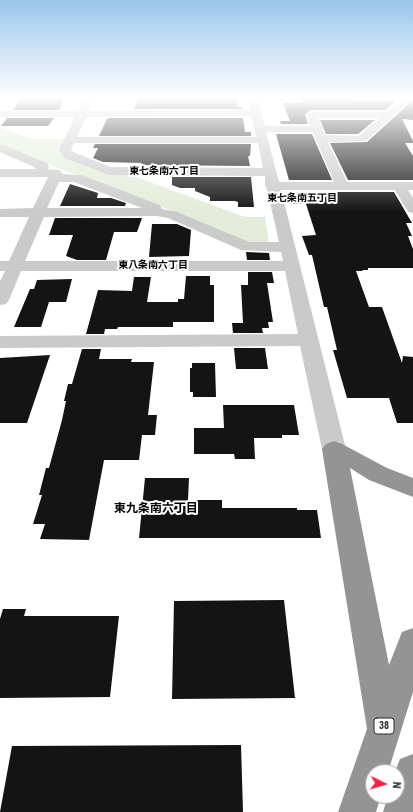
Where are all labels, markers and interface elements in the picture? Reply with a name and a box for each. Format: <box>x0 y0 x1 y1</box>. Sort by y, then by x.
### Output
district label: 東七条南六丁目 <box>129 165 199 177</box>
district label: 東七条南五丁目 <box>267 192 337 204</box>
district label: 東八条南六丁目 <box>118 259 188 271</box>
district label: 東九条南六丁目 <box>114 502 198 516</box>
road number: 38 <box>374 718 394 734</box>
north arrow <box>365 764 405 804</box>
text: N <box>390 781 403 789</box>

